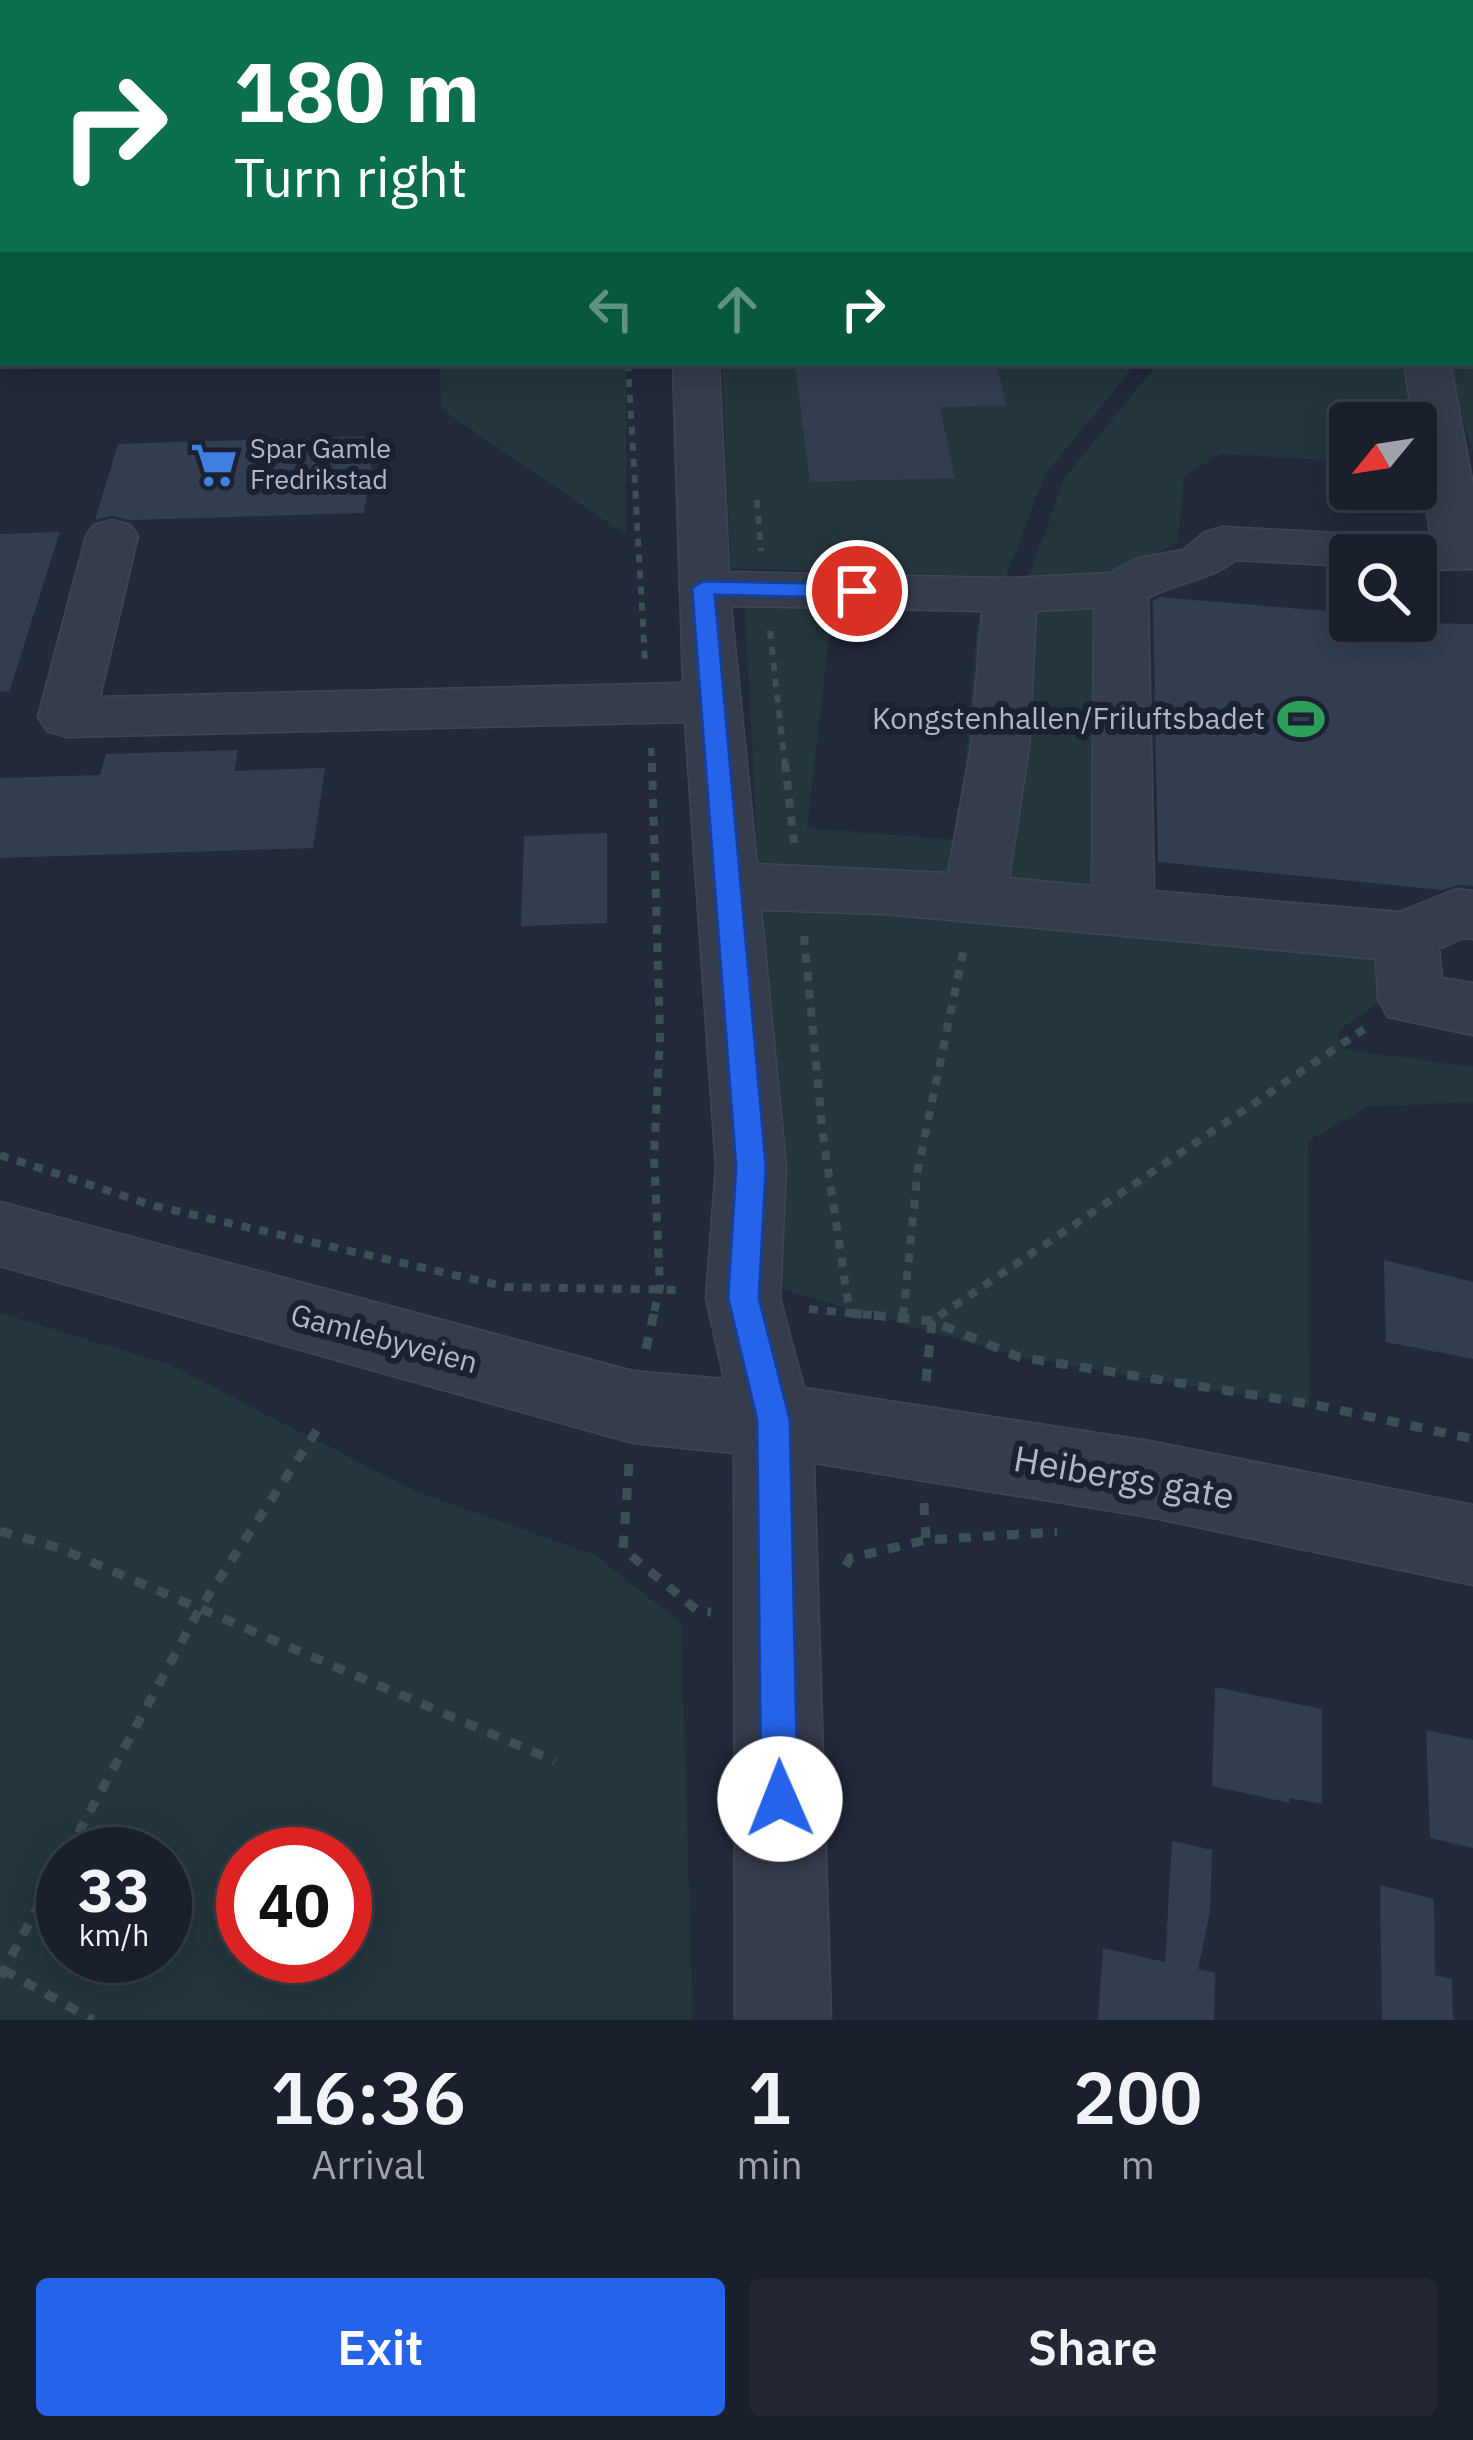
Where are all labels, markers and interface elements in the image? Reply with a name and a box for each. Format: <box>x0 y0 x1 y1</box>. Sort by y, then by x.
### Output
text: 180 m <box>234 36 480 145</box>
icon: right <box>36 48 192 204</box>
text: Turn right <box>234 142 468 212</box>
icon: left <box>578 276 644 342</box>
icon: ahead <box>704 276 770 342</box>
icon: right <box>830 276 896 342</box>
north arrow <box>1329 402 1437 510</box>
map controls <box>1329 402 1437 642</box>
place label: Spar Gamle Fredrikstad <box>250 430 391 496</box>
supermarket icon: Spar Gamle Fredrikstad <box>189 440 239 490</box>
button: search <box>1329 534 1437 642</box>
pin <box>806 540 908 642</box>
icon: arrive <box>824 558 890 624</box>
sports icon: Kongstenhallen/Friluftsbadet <box>1276 694 1326 744</box>
place label: Kongstenhallen/Friluftsbadet <box>872 698 1265 737</box>
street label: Gamlebyveien <box>287 1294 482 1381</box>
street label: Heibergs gate <box>1010 1434 1238 1519</box>
position arrow <box>717 1736 843 1862</box>
speed limit sign: 40 <box>216 1827 372 1983</box>
text: 33 <box>78 1850 150 1929</box>
text: km/h <box>79 1915 149 1954</box>
text: 16:36 <box>270 2050 466 2144</box>
text: 1 <box>748 2050 791 2144</box>
text: 200 <box>1073 2050 1203 2144</box>
text: Arrival <box>311 2139 425 2190</box>
text: min <box>737 2139 803 2190</box>
text: m <box>1121 2139 1155 2190</box>
button: Exit <box>36 2278 725 2416</box>
button: Share <box>749 2278 1437 2416</box>

